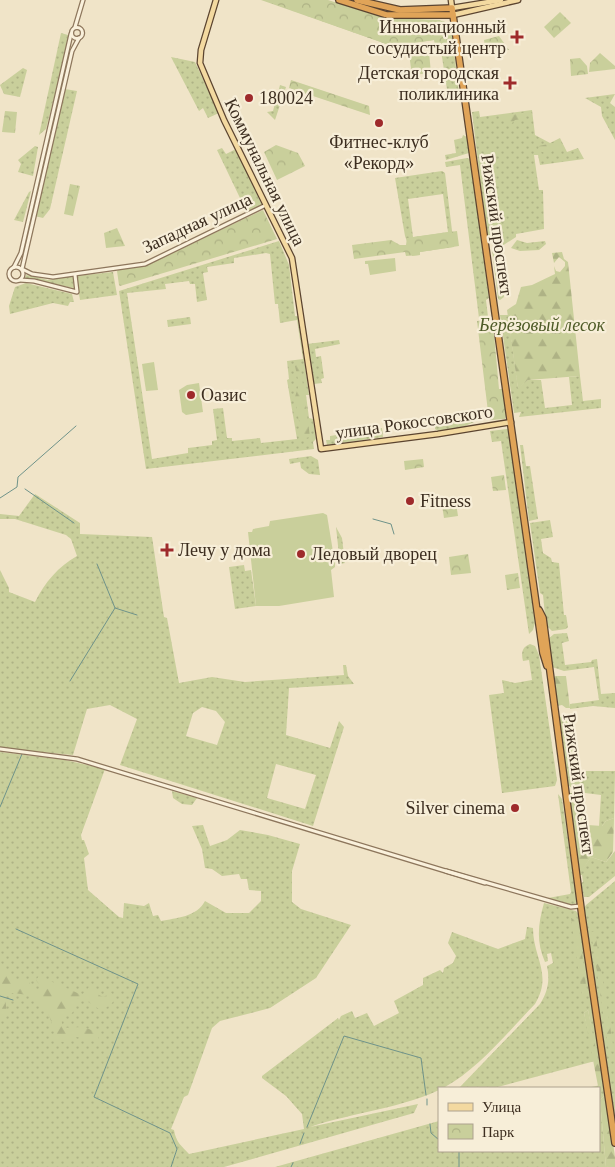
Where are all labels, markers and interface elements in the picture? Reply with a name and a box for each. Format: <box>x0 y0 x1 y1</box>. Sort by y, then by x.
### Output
place label: Инновационный сосудистый центр <box>368 17 506 58</box>
marker: Инновационный сосудистый центр <box>510 30 524 44</box>
place label: Детская городская поликлиника <box>358 63 499 104</box>
marker: Детская городская поликлиника <box>503 76 517 90</box>
place label: 180024 <box>259 88 313 108</box>
marker: 180024 <box>243 92 255 104</box>
street label: Коммунальная улица <box>221 95 309 249</box>
marker: Фитнес-клуб «Рекорд» <box>373 117 385 129</box>
place label: Фитнес-клуб «Рекорд» <box>329 132 429 173</box>
street label: Рижский проспект <box>477 153 517 297</box>
street label: Западная улица <box>139 189 255 257</box>
park label: Берёзовый лесок <box>478 315 606 335</box>
place label: Оазис <box>201 385 247 405</box>
marker: Оазис <box>185 389 197 401</box>
street label: улица Рокоссовского <box>334 401 494 443</box>
place label: Fitness <box>420 491 471 511</box>
marker: Fitness <box>404 495 416 507</box>
place label: Лечу у дома <box>178 540 271 560</box>
marker: Лечу у дома <box>160 543 174 557</box>
place label: Ледовый дворец <box>311 544 437 564</box>
marker: Ледовый дворец <box>295 548 307 560</box>
street label: Рижский проспект <box>559 712 599 856</box>
place label: Silver cinema <box>406 798 505 818</box>
marker: Silver cinema <box>509 802 521 814</box>
legend <box>438 1087 600 1152</box>
text: Улица <box>482 1099 521 1115</box>
text: Парк <box>482 1124 515 1140</box>

